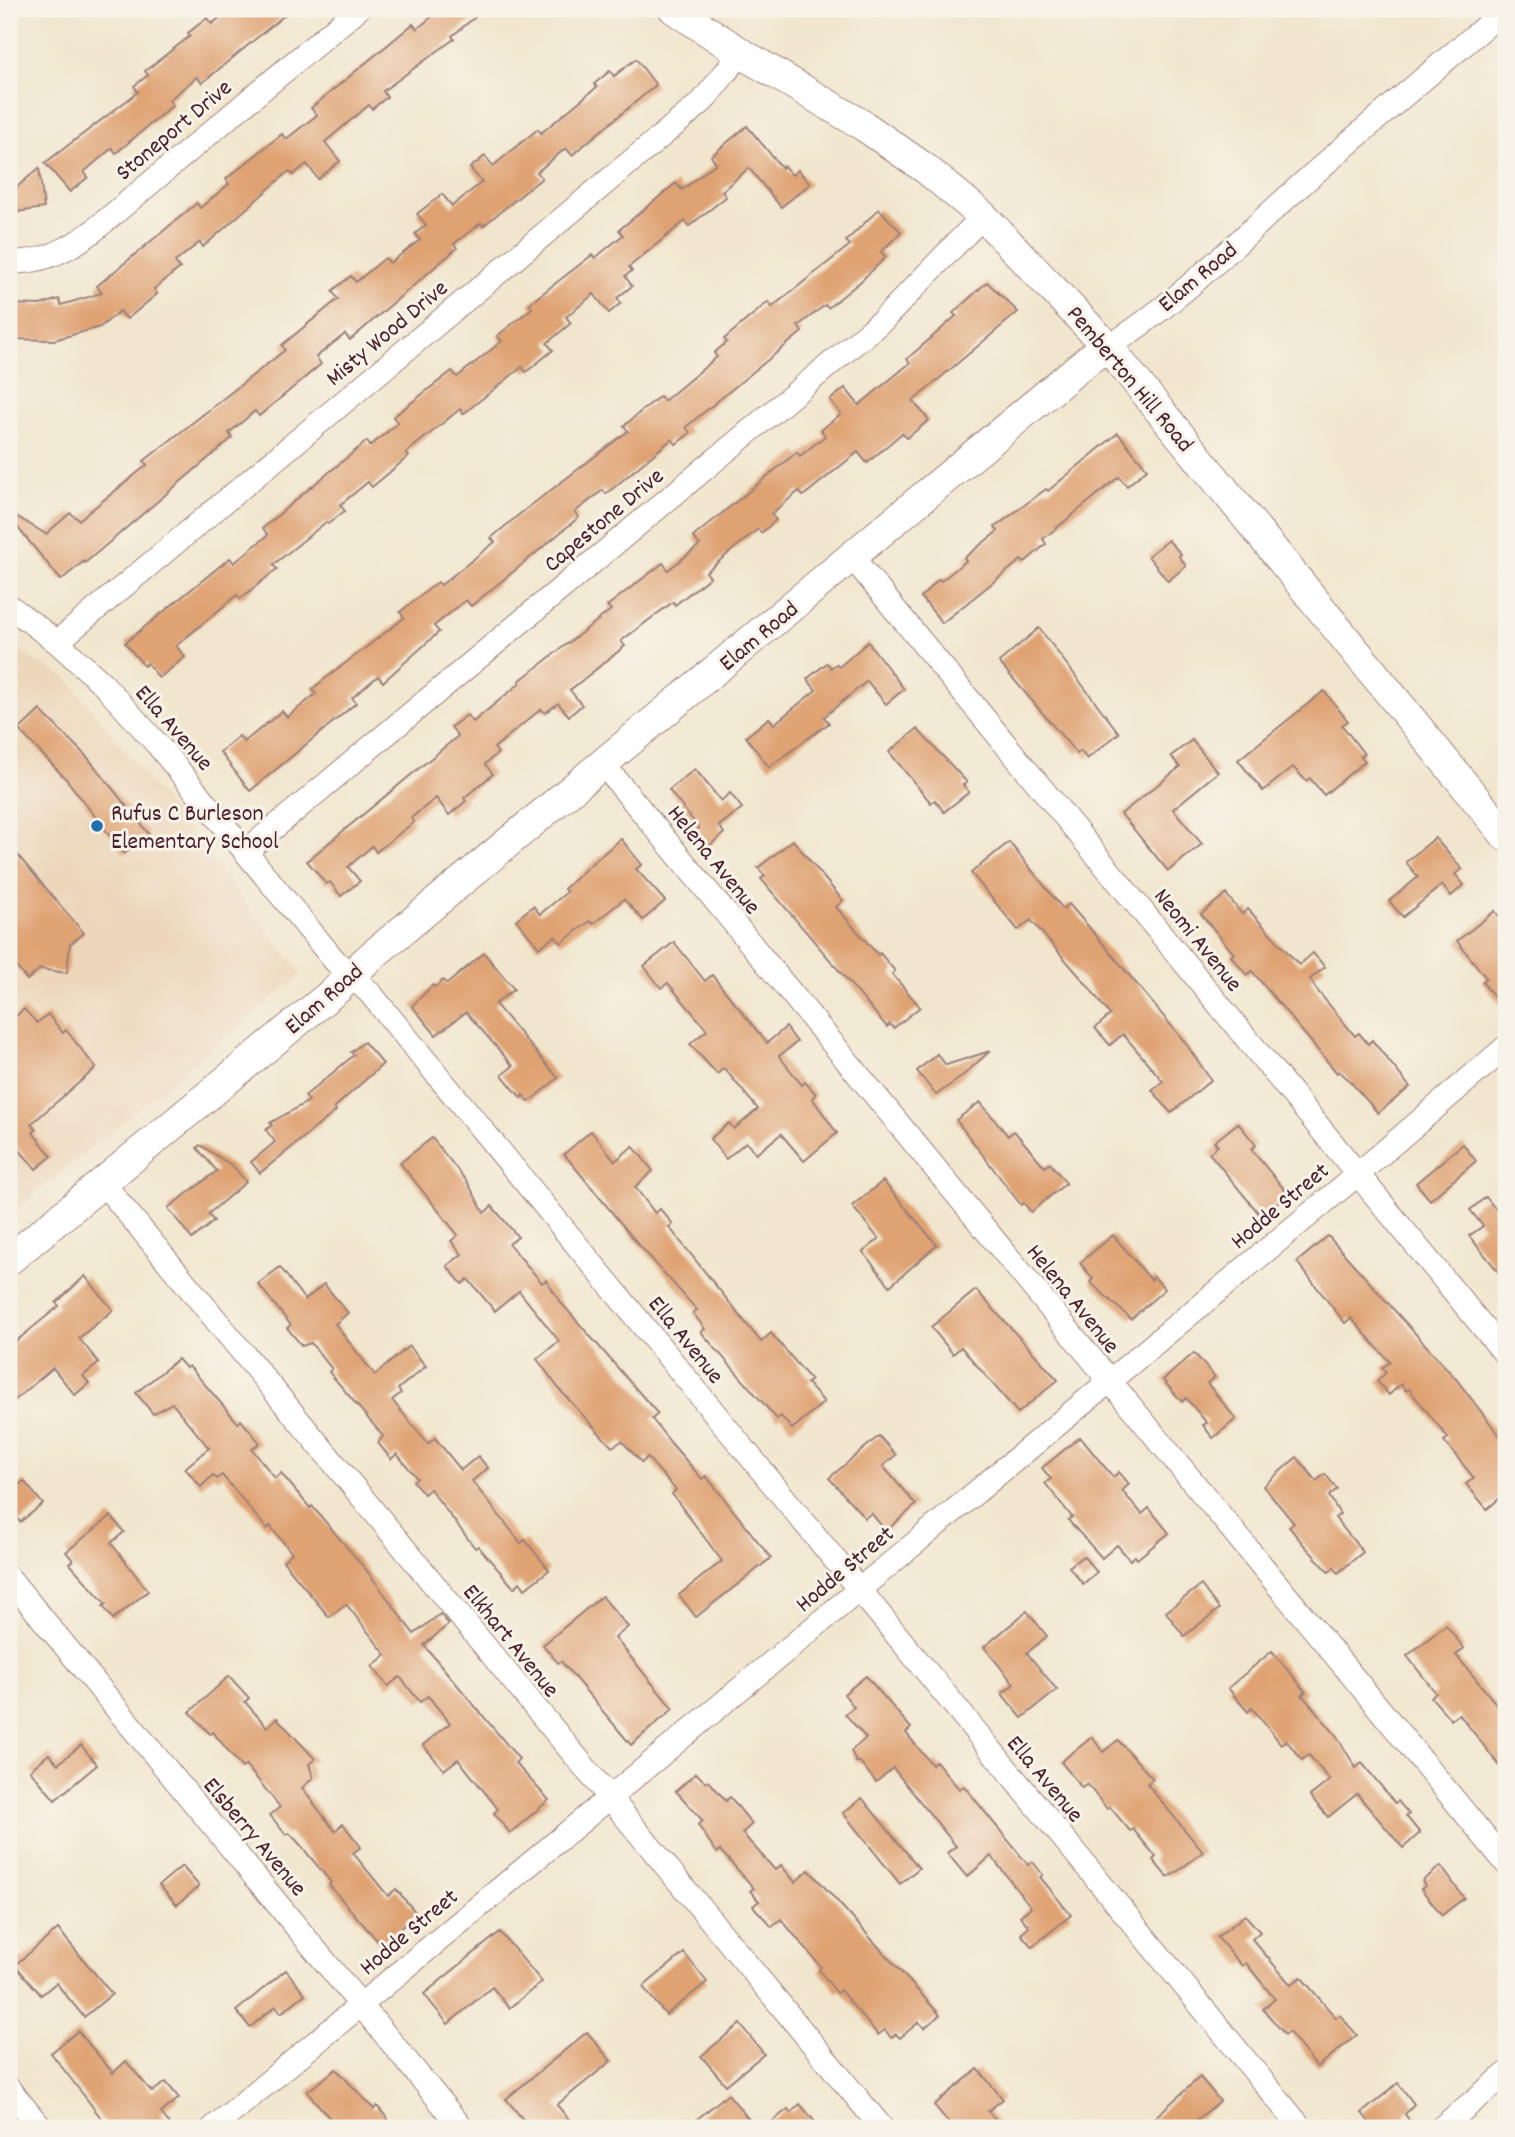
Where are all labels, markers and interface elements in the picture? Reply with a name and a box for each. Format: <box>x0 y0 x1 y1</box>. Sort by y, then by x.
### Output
street label: Stoneport Drive <box>109 72 241 190</box>
street label: Elam Road <box>1152 235 1246 322</box>
street label: Misty Wood Drive <box>319 273 457 396</box>
street label: Pemberton Hill Road <box>1057 299 1200 461</box>
street label: Capestone Drive <box>537 461 672 582</box>
street label: Elam Road <box>713 594 807 681</box>
street label: Ella Avenue <box>126 678 220 780</box>
place label: Rufus C Burleson Elementary School <box>111 798 279 860</box>
street label: Helena Avenue <box>658 799 768 923</box>
marker: Rufus C Burleson Elementary School <box>89 818 105 834</box>
street label: Neomi Avenue <box>1144 882 1249 1000</box>
street label: Elam Road <box>278 956 372 1044</box>
street label: Hodde Street <box>1224 1156 1338 1259</box>
street label: Helena Avenue <box>1017 1238 1127 1362</box>
street label: Ella Avenue <box>638 1289 731 1392</box>
street label: Hodde Street <box>789 1519 903 1622</box>
street label: Elkhart Avenue <box>453 1578 566 1706</box>
street label: Ella Avenue <box>997 1729 1090 1831</box>
street label: Elsberry Avenue <box>194 1771 314 1905</box>
street label: Hodde Street <box>353 1882 467 1985</box>

